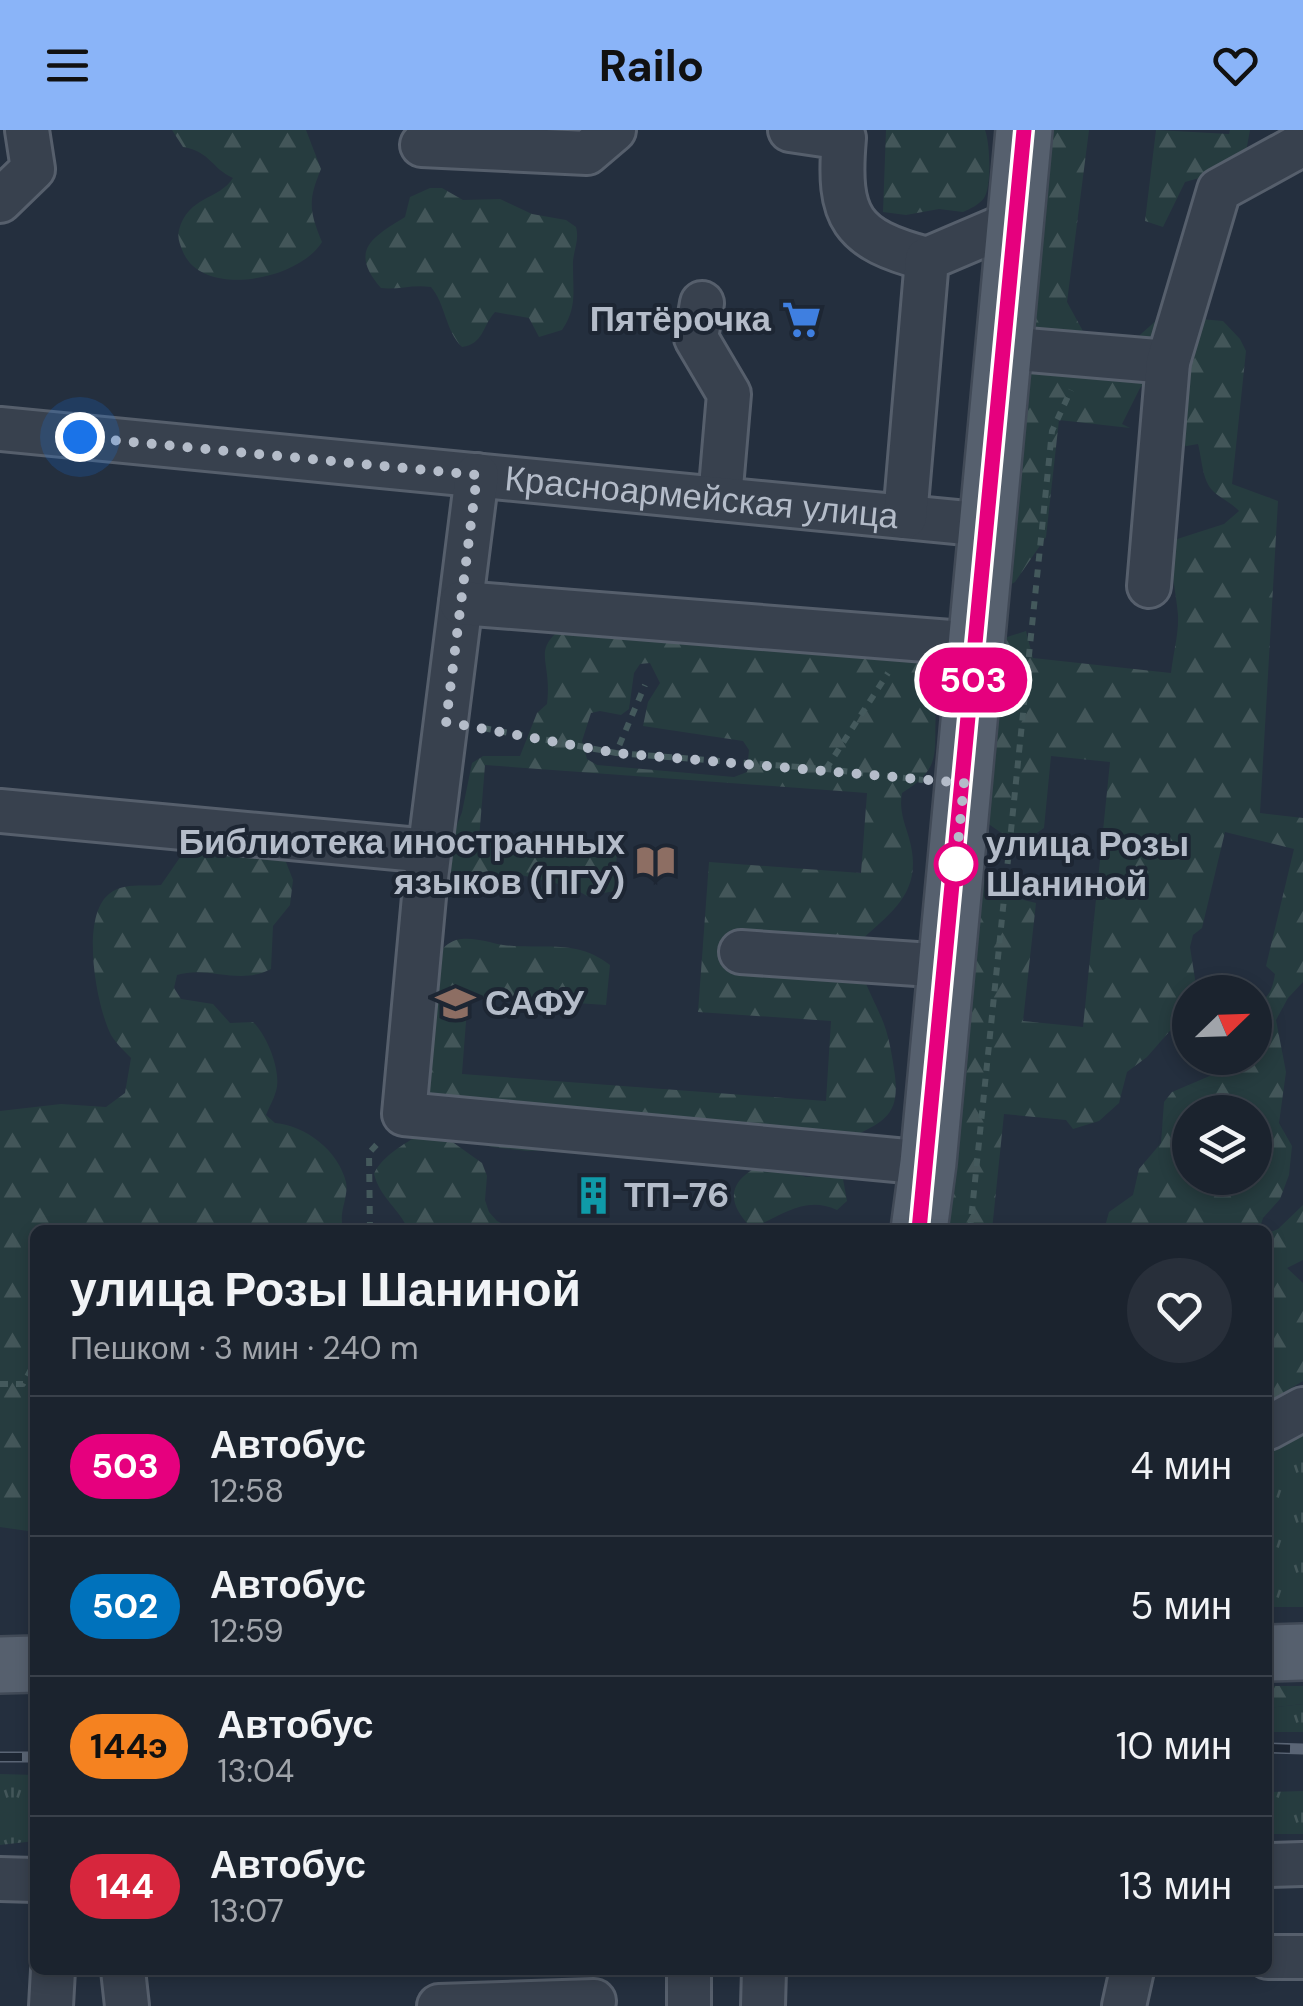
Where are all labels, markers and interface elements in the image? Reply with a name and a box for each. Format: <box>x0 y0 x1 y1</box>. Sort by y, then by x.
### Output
text: Railo <box>599 36 704 95</box>
icon: menu <box>40 38 95 93</box>
icon: heart <box>1208 38 1263 93</box>
place label: Пятёрочка <box>590 296 772 342</box>
supermarket icon: Пятёрочка <box>780 298 822 340</box>
your location <box>55 412 105 462</box>
street label: Красноармейская улица <box>503 455 901 539</box>
line badge: 503 <box>916 648 1030 712</box>
text: 503 <box>939 657 1007 703</box>
place label: Библиотека иностранных языков (ПГУ) <box>179 819 626 905</box>
place label: улица Розы Шаниной <box>986 821 1189 907</box>
library icon: Библиотека иностранных языков (ПГУ) <box>634 841 676 883</box>
marker: улица Розы Шаниной <box>935 843 977 885</box>
north arrow <box>1172 975 1272 1075</box>
map controls <box>1172 975 1272 1195</box>
place label: САФУ <box>485 980 585 1026</box>
school or university icon: САФУ <box>434 982 476 1024</box>
button: layers <box>1172 1095 1272 1195</box>
place label: ТП-76 <box>624 1172 729 1218</box>
building icon: ТП-76 <box>573 1174 615 1216</box>
text: улица Розы Шаниной <box>70 1258 581 1321</box>
button: heart <box>1127 1258 1232 1363</box>
text: Пешком · 3 мин · 240 m <box>70 1327 419 1369</box>
text: Автобус <box>210 1420 366 1470</box>
text: 4 мин <box>1130 1441 1232 1491</box>
text: 503 <box>91 1443 159 1489</box>
text: 12:58 <box>210 1470 284 1512</box>
text: Автобус <box>210 1560 366 1610</box>
text: 5 мин <box>1130 1581 1232 1631</box>
text: 502 <box>92 1583 158 1629</box>
text: 12:59 <box>210 1610 284 1652</box>
text: Автобус <box>218 1700 374 1750</box>
text: 10 мин <box>1116 1721 1232 1771</box>
text: 144э <box>90 1723 168 1769</box>
text: 13:04 <box>218 1750 294 1792</box>
text: Автобус <box>210 1840 366 1890</box>
text: 13 мин <box>1119 1861 1232 1911</box>
text: 144 <box>96 1863 154 1909</box>
text: 13:07 <box>210 1890 284 1932</box>

